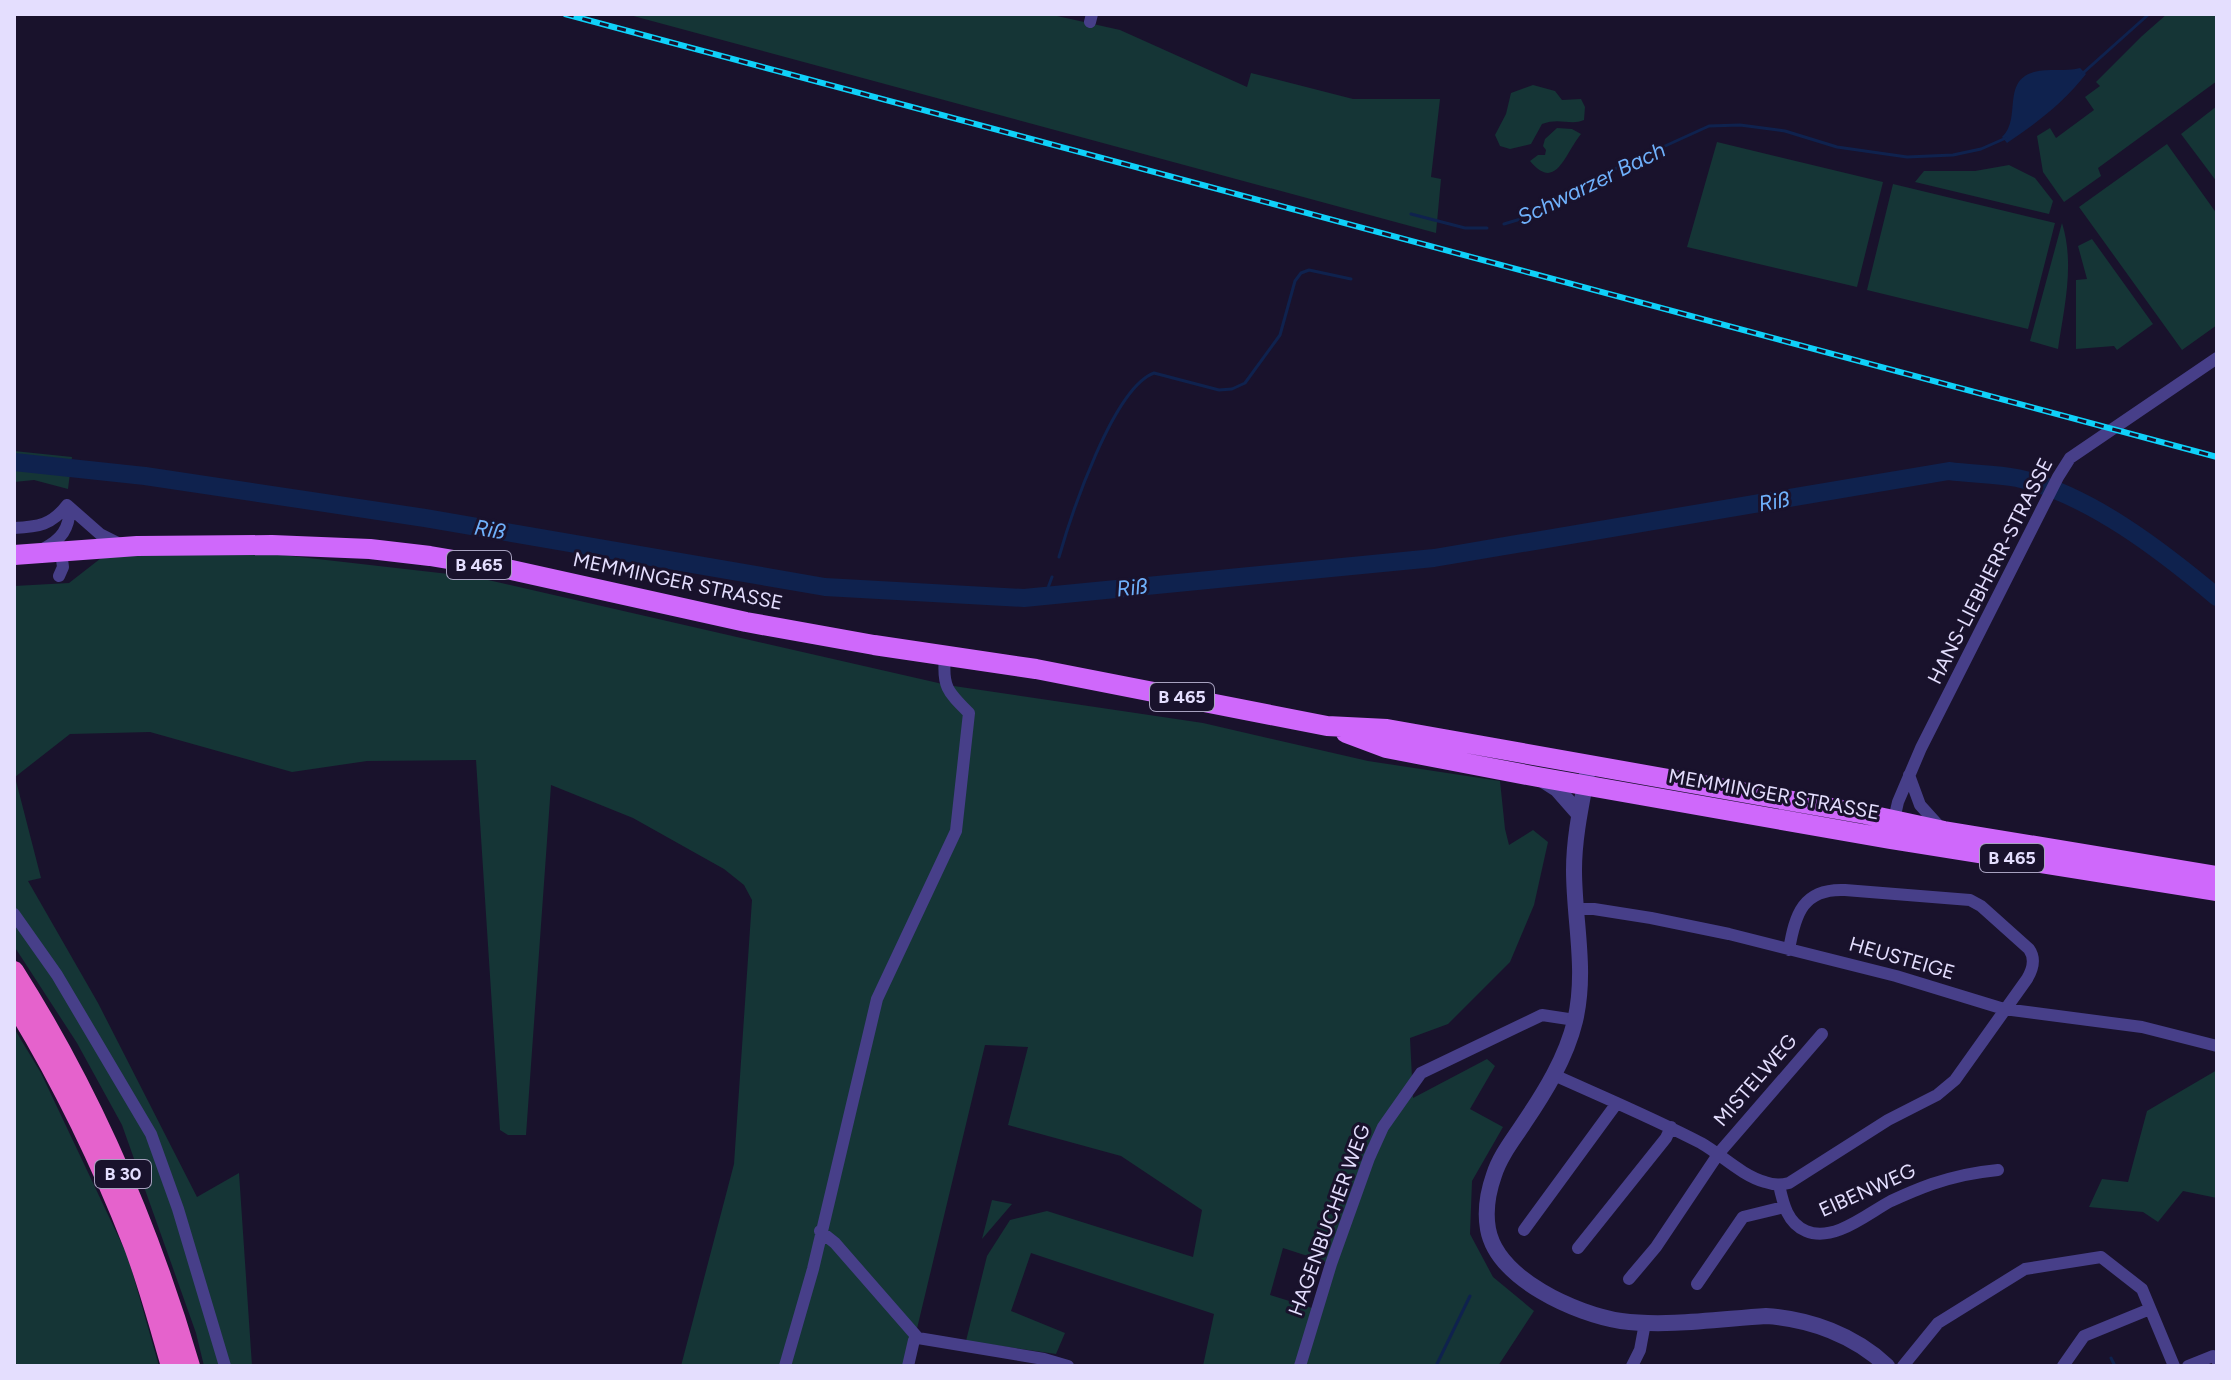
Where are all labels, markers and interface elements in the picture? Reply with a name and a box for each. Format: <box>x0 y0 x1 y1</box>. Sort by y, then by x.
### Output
water label: Schwarzer Bach <box>1513 136 1670 231</box>
street label: HANS-LIEBHERR-STRASSE <box>1922 454 2058 688</box>
water label: Riß <box>1756 485 1792 518</box>
water label: Riß <box>472 513 508 546</box>
street label: MEMMINGER STRASSE <box>571 547 785 615</box>
road number: B 465 <box>447 551 511 579</box>
water label: Riß <box>1115 572 1150 603</box>
road number: B 465 <box>1150 683 1214 711</box>
street label: MEMMINGER STRASSE <box>1667 764 1881 824</box>
road number: B 465 <box>1980 844 2044 872</box>
street label: HEUSTEIGE <box>1846 931 1958 985</box>
street label: MISTELWEG <box>1709 1029 1801 1131</box>
street label: HAGENBUCHER WEG <box>1283 1121 1375 1319</box>
street label: EIBENWEG <box>1815 1158 1919 1222</box>
road number: B 30 <box>95 1160 151 1188</box>

